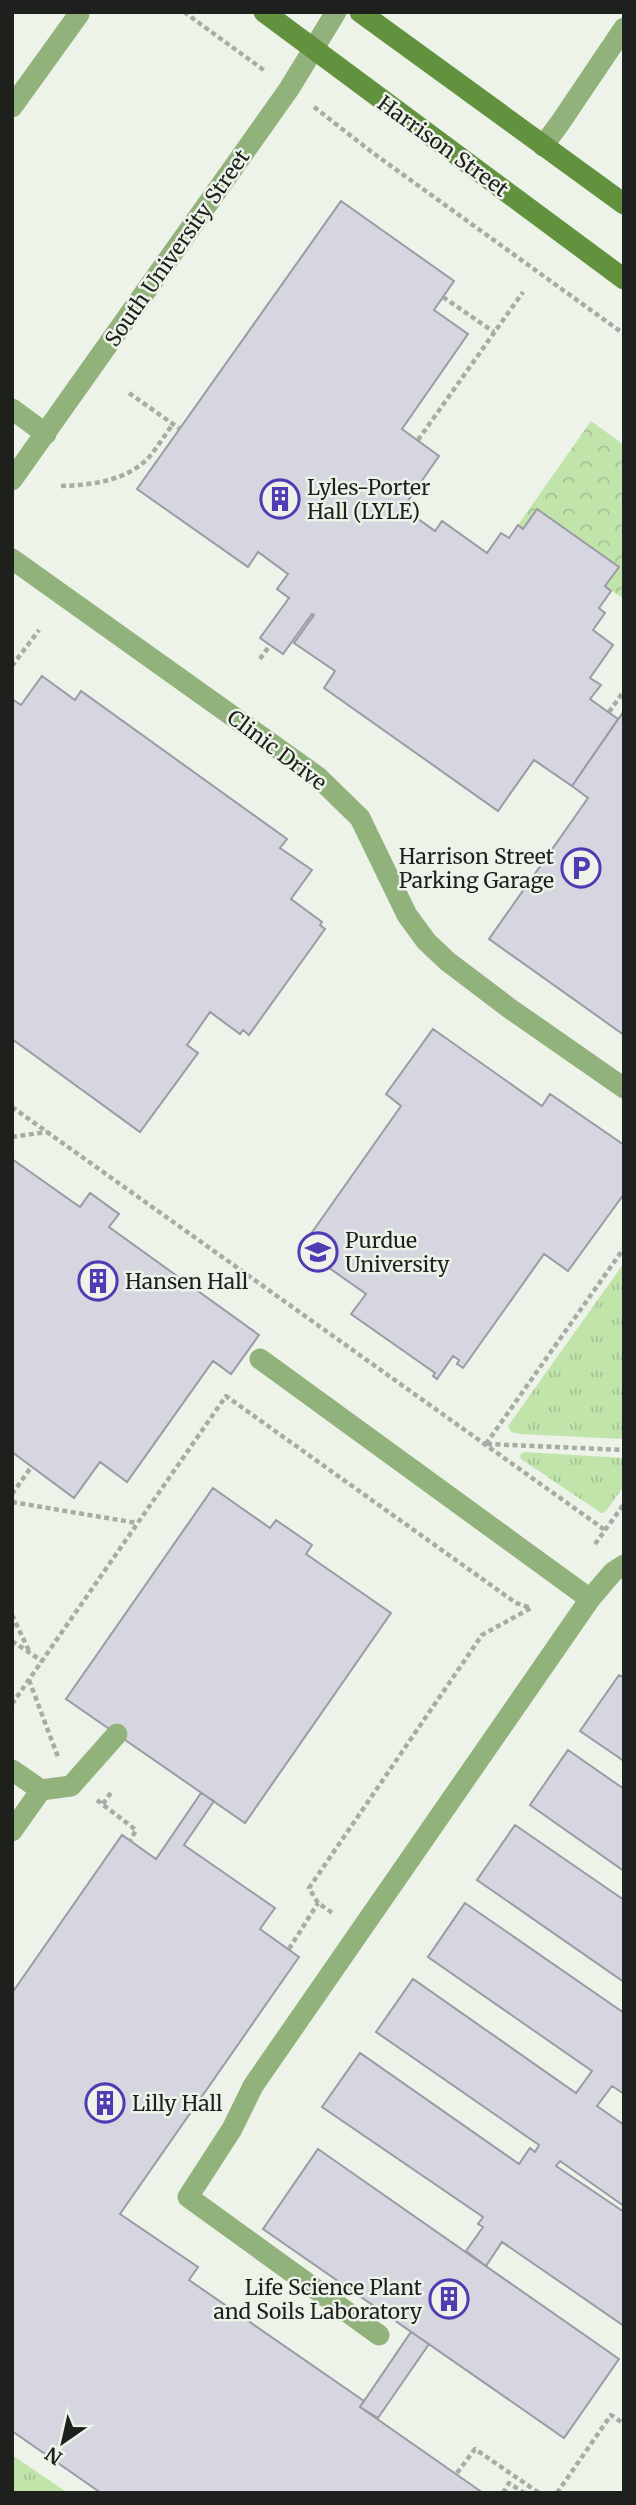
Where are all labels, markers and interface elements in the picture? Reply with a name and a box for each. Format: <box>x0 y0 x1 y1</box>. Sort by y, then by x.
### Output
street label: Harrison Street <box>372 89 514 203</box>
street label: South University Street <box>99 144 255 352</box>
place label: Lyles-Porter Hall (LYLE) <box>307 474 430 525</box>
building icon: Lyles-Porter Hall (LYLE) <box>259 478 301 520</box>
street label: Clinic Drive <box>222 704 332 796</box>
place label: Harrison Street Parking Garage <box>399 843 554 894</box>
parking icon: Harrison Street Parking Garage <box>560 847 602 889</box>
place label: Purdue University <box>345 1227 450 1278</box>
school or university icon: Purdue University <box>297 1231 339 1273</box>
building icon: Hansen Hall <box>77 1260 119 1302</box>
place label: Hansen Hall <box>125 1268 249 1295</box>
building icon: Lilly Hall <box>84 2082 126 2124</box>
place label: Lilly Hall <box>132 2090 223 2117</box>
place label: Life Science Plant and Soils Laboratory <box>213 2274 423 2325</box>
building icon: Life Science Plant and Soils Laboratory <box>428 2278 470 2320</box>
north arrow <box>28 2407 98 2477</box>
text: N <box>41 2442 66 2470</box>

